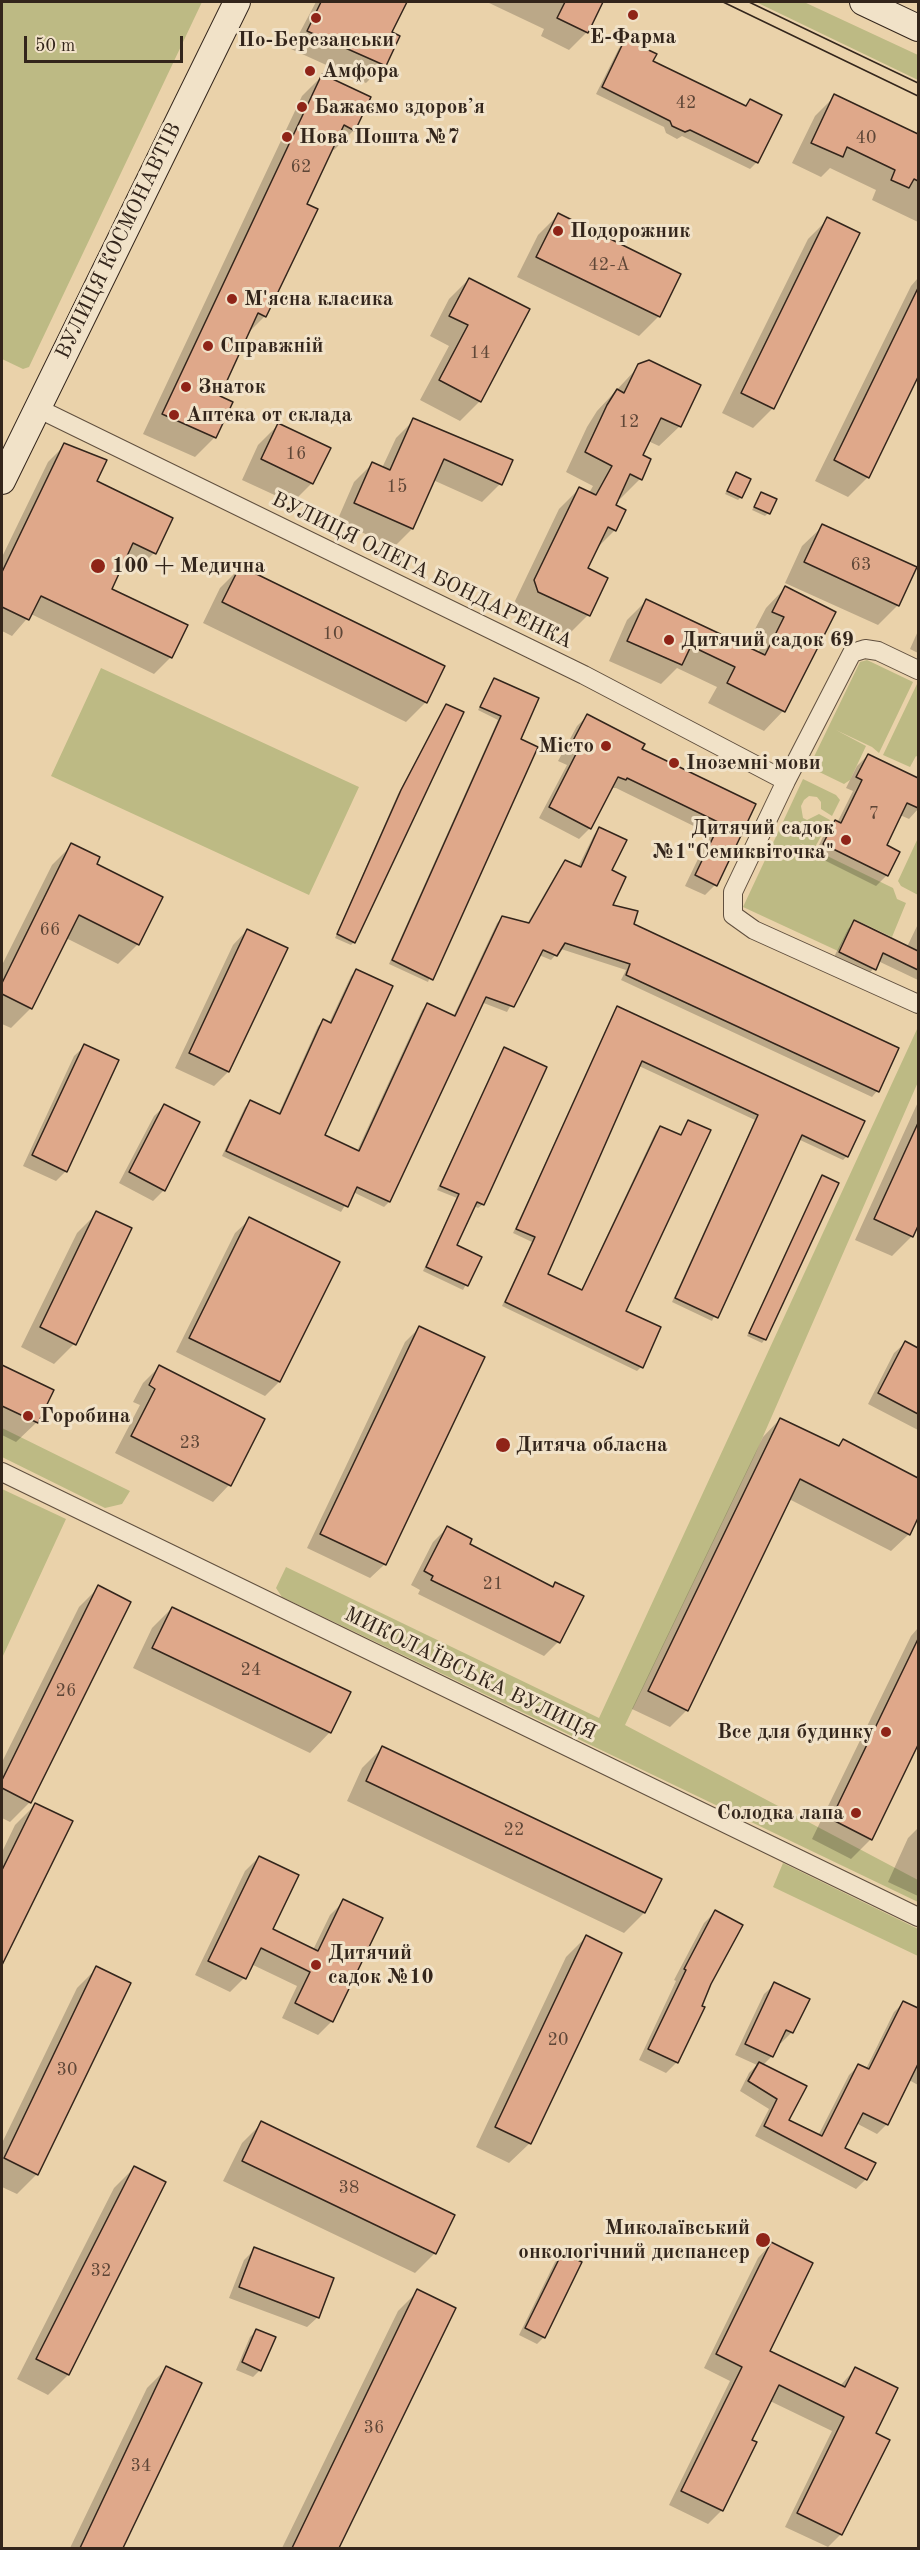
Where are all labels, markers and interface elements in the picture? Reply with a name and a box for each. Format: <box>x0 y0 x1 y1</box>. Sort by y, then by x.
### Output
marker: Е-Фарма <box>626 8 640 22</box>
marker: По-Березанськи <box>309 11 323 25</box>
scale bar <box>27 24 186 62</box>
place label: Е-Фарма <box>590 24 676 50</box>
place label: По-Березанськи <box>238 27 394 53</box>
text: 50 m <box>35 37 75 55</box>
place label: Амфора <box>322 58 399 84</box>
marker: Амфора <box>303 64 317 78</box>
house number: 42 <box>676 92 696 114</box>
place label: Бажаємо здоровʼя <box>314 94 485 120</box>
marker: Бажаємо здоровʼя <box>295 100 309 114</box>
street label: ВУЛИЦЯ КОСМОНАВТІВ <box>51 119 187 363</box>
place label: Нова Пошта №7 <box>299 124 460 150</box>
house number: 40 <box>856 127 876 149</box>
marker: Нова Пошта №7 <box>280 130 294 144</box>
house number: 62 <box>291 156 311 178</box>
place label: Подорожник <box>570 218 690 244</box>
marker: Подорожник <box>551 224 565 238</box>
house number: 42-А <box>588 254 630 276</box>
place label: М'ясна класика <box>244 286 393 312</box>
marker: М'ясна класика <box>225 292 239 306</box>
place label: Справжній <box>220 333 324 359</box>
marker: Справжній <box>201 339 215 353</box>
house number: 14 <box>470 342 490 364</box>
place label: Знаток <box>198 374 266 400</box>
marker: Знаток <box>179 380 193 394</box>
place label: Аптека от склада <box>186 402 352 428</box>
marker: Аптека от склада <box>167 408 181 422</box>
house number: 12 <box>619 411 639 433</box>
house number: 16 <box>286 443 306 465</box>
house number: 15 <box>387 476 407 498</box>
street label: ВУЛИЦЯ ОЛЕГА БОНДАРЕНКА <box>267 487 577 655</box>
place label: 100 + Медична <box>112 553 265 579</box>
house number: 63 <box>851 554 871 576</box>
marker: 100 + Медична <box>89 557 107 575</box>
house number: 10 <box>323 623 343 645</box>
place label: Дитячий садок 69 <box>681 627 854 653</box>
marker: Дитячий садок 69 <box>662 633 676 647</box>
place label: Місто <box>539 733 594 759</box>
marker: Місто <box>599 739 613 753</box>
place label: Іноземні мови <box>686 750 821 776</box>
marker: Іноземні мови <box>667 756 681 770</box>
house number: 7 <box>869 803 879 825</box>
place label: Дитячий садок №1"Семиквіточка" <box>652 815 834 865</box>
marker: Дитячий садок №1"Семиквіточка" <box>839 833 853 847</box>
house number: 66 <box>40 919 60 941</box>
place label: Горобина <box>40 1403 131 1429</box>
marker: Горобина <box>21 1409 35 1423</box>
house number: 23 <box>180 1432 200 1454</box>
place label: Дитяча обласна <box>516 1432 668 1458</box>
marker: Дитяча обласна <box>494 1436 512 1454</box>
house number: 21 <box>483 1573 503 1595</box>
street label: МИКОЛАЇВСЬКА ВУЛИЦЯ <box>340 1602 600 1746</box>
house number: 24 <box>241 1659 261 1681</box>
house number: 26 <box>56 1680 76 1702</box>
place label: Все для будинку <box>717 1719 874 1745</box>
marker: Все для будинку <box>879 1725 893 1739</box>
place label: Солодка лапа <box>717 1800 844 1826</box>
marker: Солодка лапа <box>849 1806 863 1820</box>
house number: 22 <box>504 1819 524 1841</box>
place label: Дитячий садок №10 <box>328 1940 434 1990</box>
marker: Дитячий садок №10 <box>309 1958 323 1972</box>
house number: 20 <box>548 2029 568 2051</box>
house number: 30 <box>57 2059 77 2081</box>
house number: 38 <box>339 2177 359 2199</box>
place label: Миколаївський онкологічний диспансер <box>518 2215 750 2265</box>
marker: Миколаївський онкологічний диспансер <box>754 2231 772 2249</box>
house number: 32 <box>91 2260 111 2282</box>
house number: 36 <box>364 2417 384 2439</box>
house number: 34 <box>131 2455 151 2477</box>

